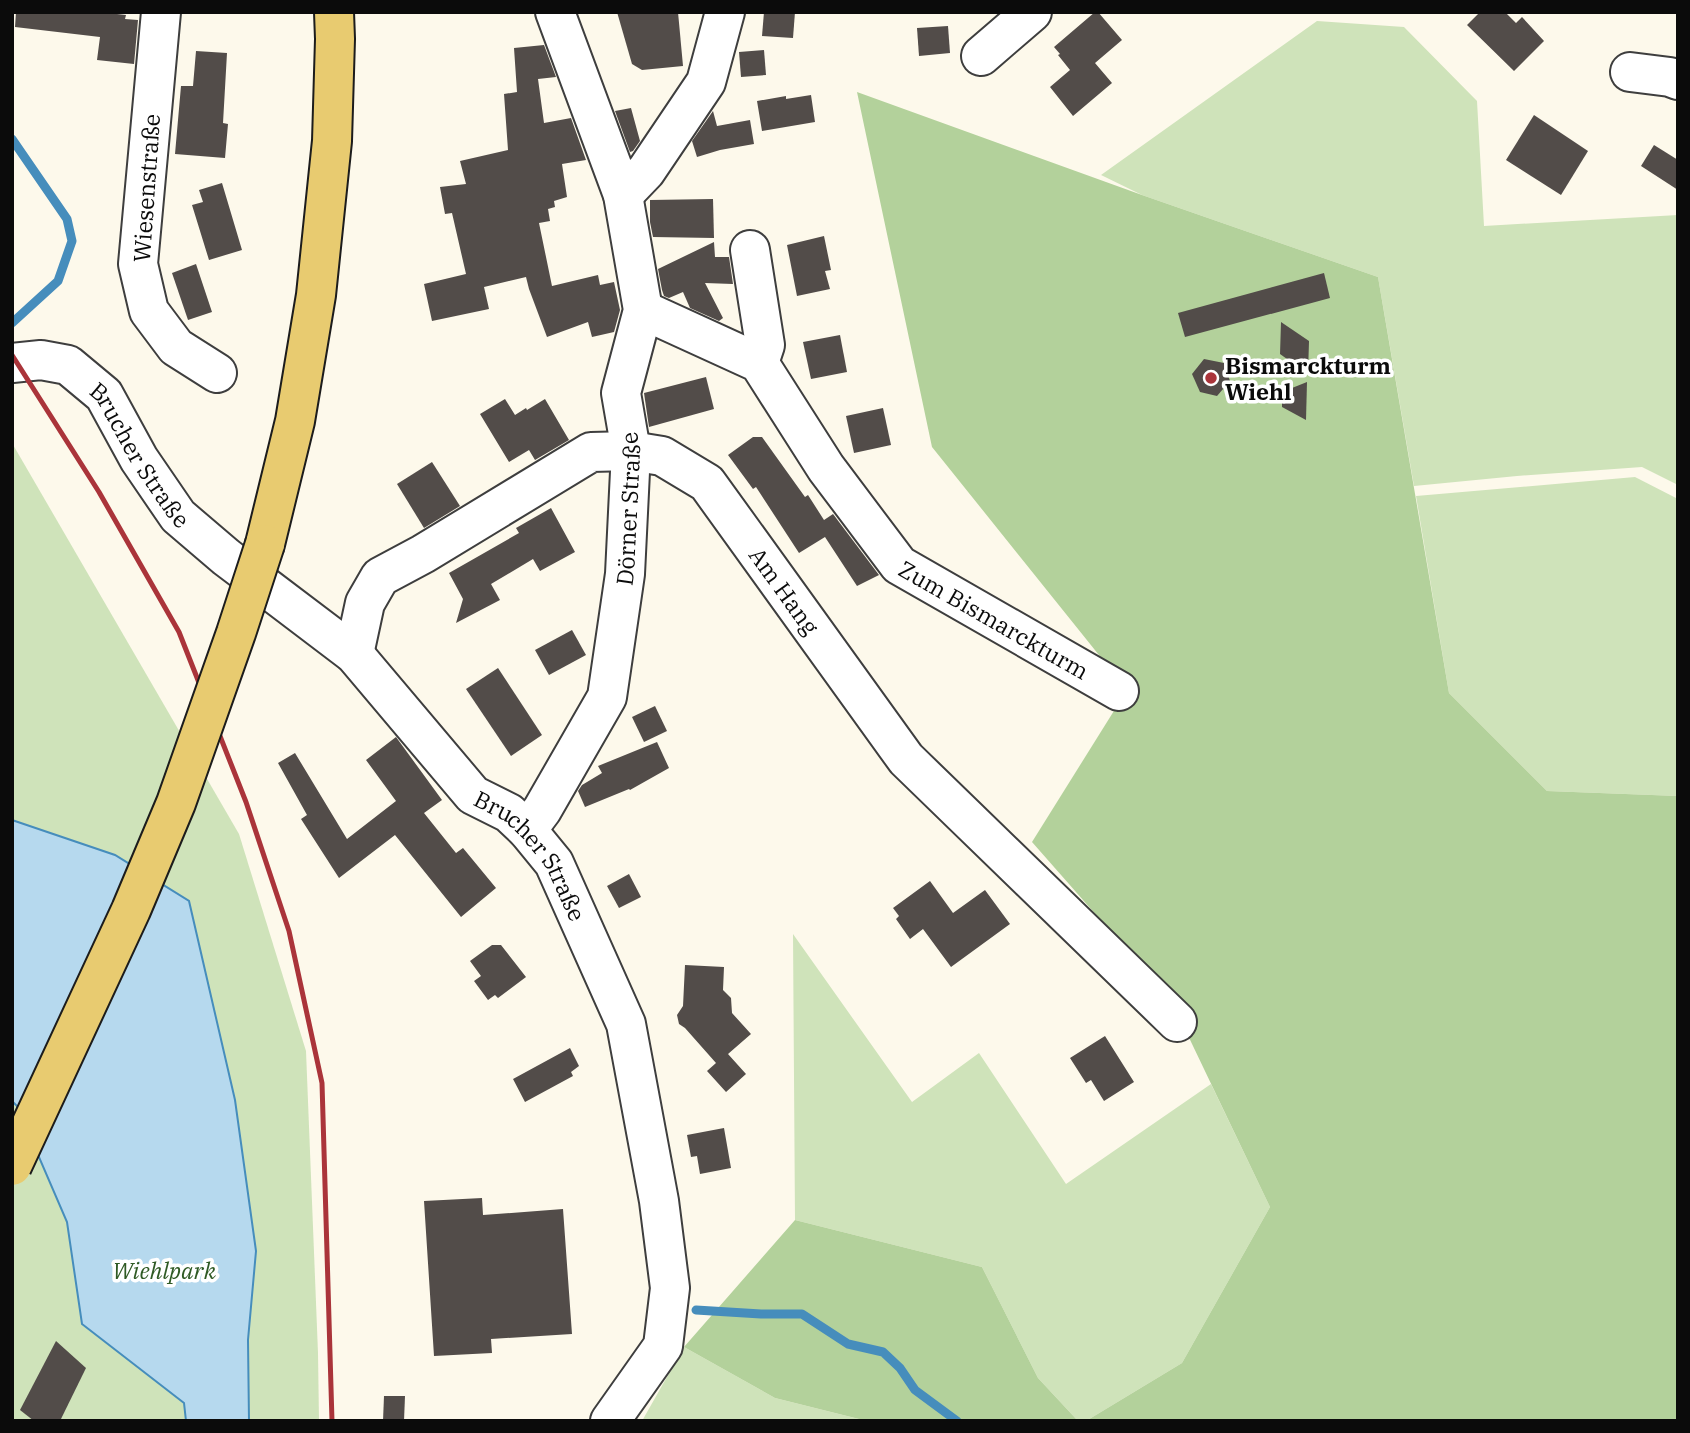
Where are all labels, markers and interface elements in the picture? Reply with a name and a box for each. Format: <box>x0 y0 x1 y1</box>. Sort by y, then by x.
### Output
street label: Wiesenstraße <box>126 113 166 263</box>
place label: Bismarckturm Wiehl <box>1225 350 1391 406</box>
marker: Bismarckturm Wiehl <box>1203 370 1219 386</box>
street label: Brucher Straße <box>84 375 196 534</box>
street label: Dörner Straße <box>609 430 646 587</box>
street label: Am Hang <box>743 541 827 641</box>
street label: Zum Bismarckturm <box>894 553 1095 686</box>
street label: Brucher Straße <box>469 783 593 925</box>
park label: Wiehlpark <box>112 1255 217 1285</box>

